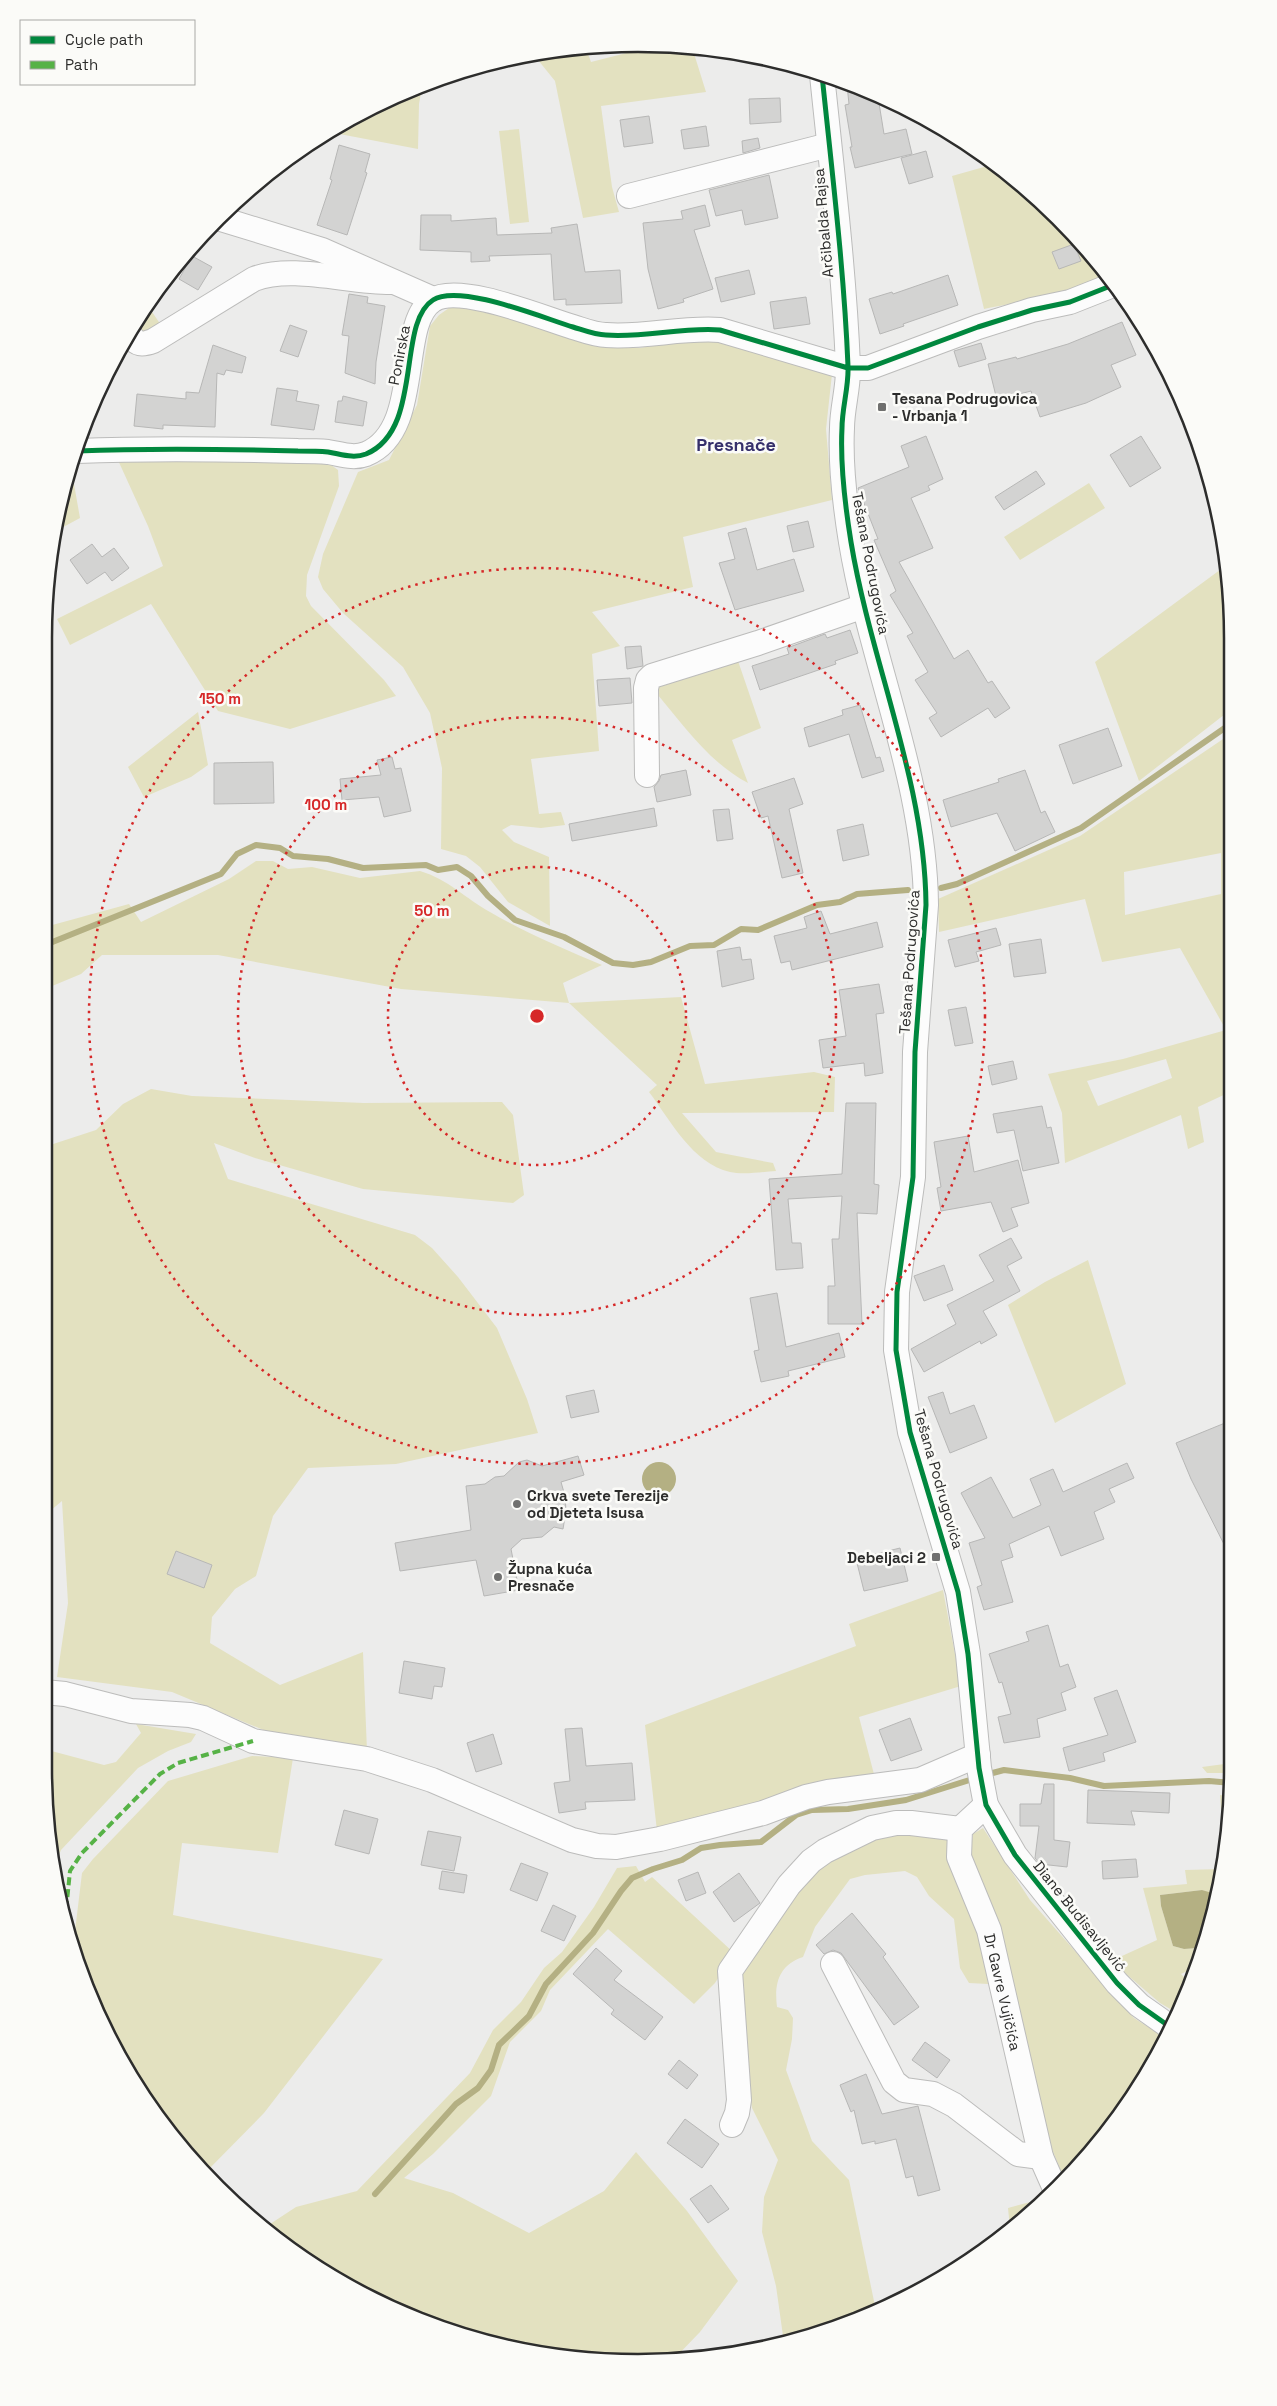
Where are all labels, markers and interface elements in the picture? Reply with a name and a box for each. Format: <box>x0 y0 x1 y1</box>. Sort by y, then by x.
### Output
legend <box>20 20 195 85</box>
text: Cycle path <box>65 30 143 49</box>
text: Path <box>65 55 98 74</box>
street label: Arčibalda Rajsa <box>809 167 837 279</box>
street label: Ponirska <box>384 323 414 387</box>
place label: Tesana Podrugovica - Vrbanja 1 <box>892 389 1038 425</box>
marker: Tesana Podrugovica - Vrbanja 1 <box>876 401 888 413</box>
district label: Presnače <box>696 433 776 456</box>
street label: Tešana Podrugovića <box>848 490 894 636</box>
text: 150 m <box>199 689 241 708</box>
text: 100 m <box>305 795 347 814</box>
street label: Tešana Podrugovića <box>894 889 924 1035</box>
text: 50 m <box>414 901 450 920</box>
centre of rings <box>528 1007 546 1025</box>
street label: Tešana Podrugovića <box>910 1407 968 1552</box>
place label: Crkva svete Terezije od Djeteta Isusa <box>527 1486 669 1522</box>
marker: Crkva svete Terezije od Djeteta Isusa <box>511 1498 523 1510</box>
place label: Debeljaci 2 <box>847 1548 926 1567</box>
marker: Debeljaci 2 <box>930 1551 942 1563</box>
place label: Župna kuća Presnače <box>508 1559 593 1595</box>
marker: Župna kuća Presnače <box>492 1571 504 1583</box>
street label: Diane Budisavljević <box>1029 1857 1131 1975</box>
street label: Dr Gavre Vujičića <box>981 1932 1026 2053</box>

